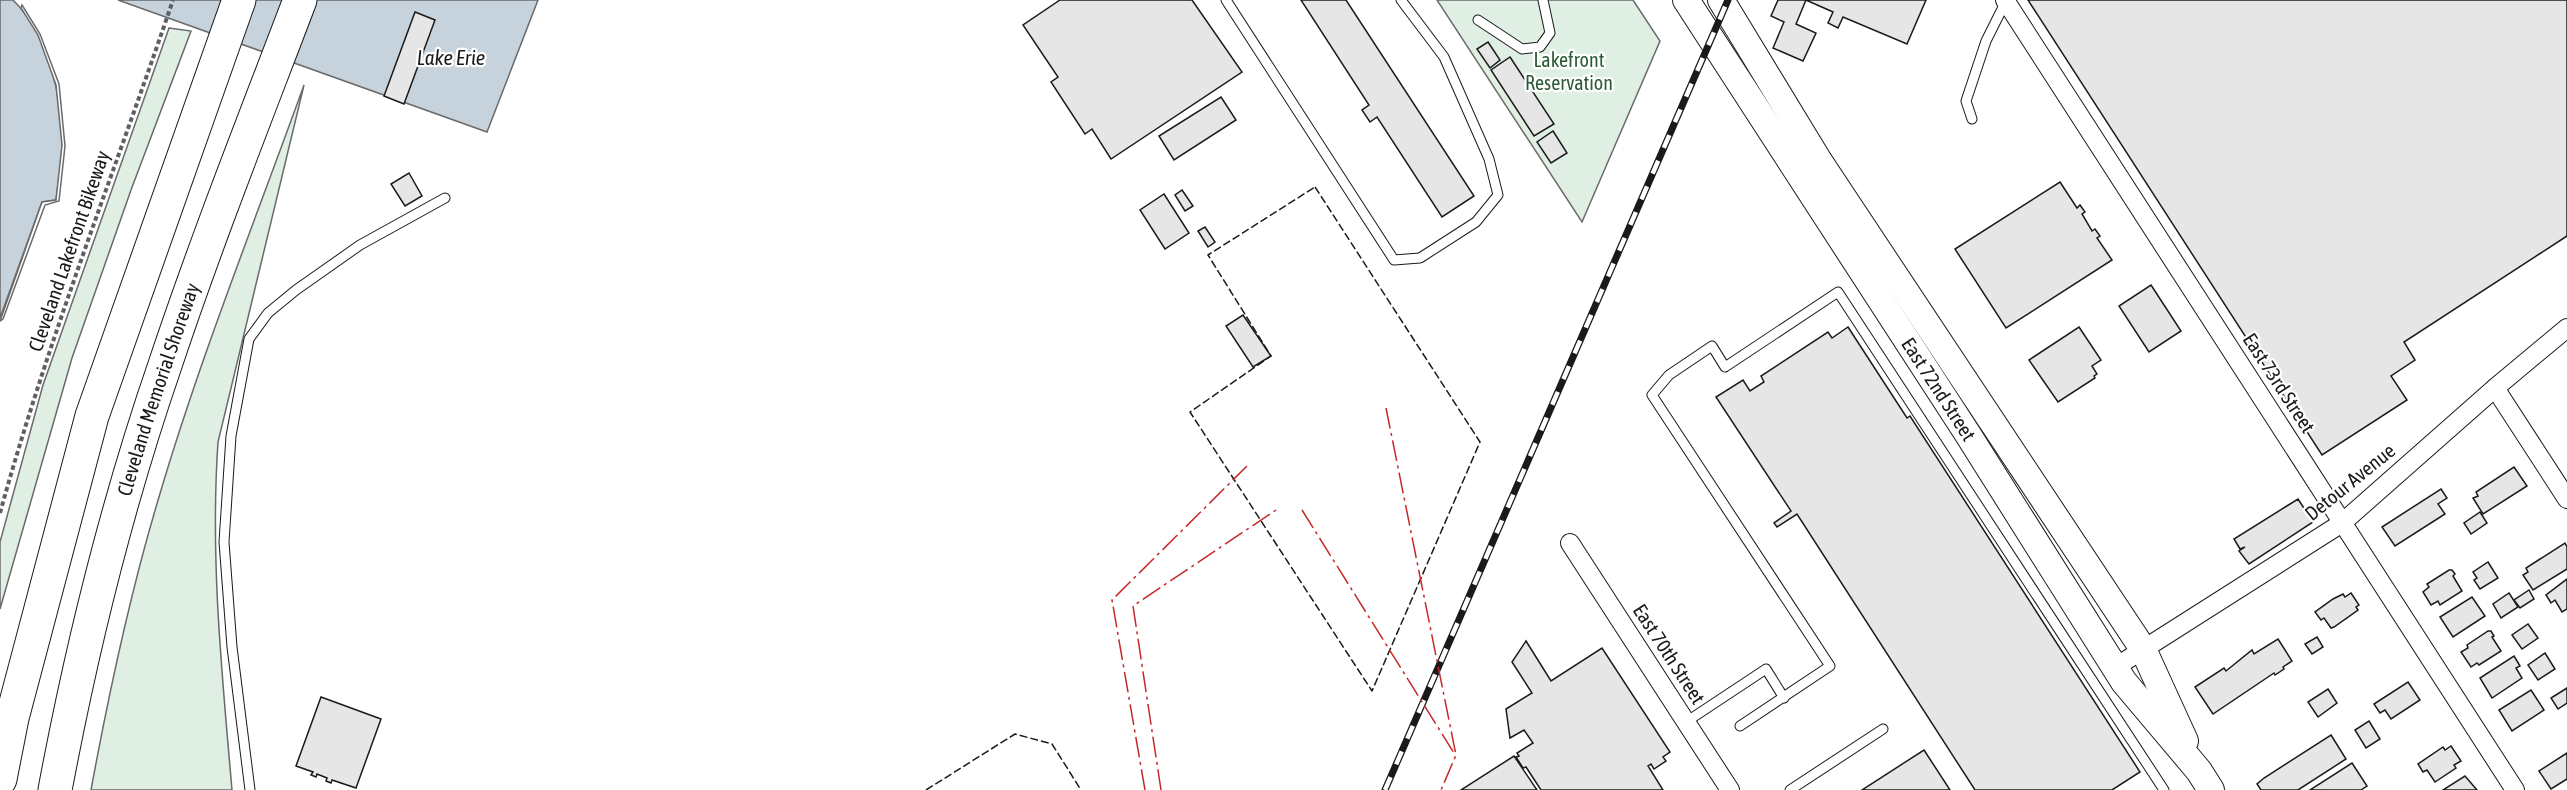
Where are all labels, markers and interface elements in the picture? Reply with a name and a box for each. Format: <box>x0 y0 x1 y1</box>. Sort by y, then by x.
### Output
water label: Lake Erie <box>417 45 485 69</box>
park label: Lakefront Reservation <box>1525 48 1613 94</box>
street label: Cleveland Lakefront Bikeway <box>23 147 114 354</box>
street label: Cleveland Memorial Shoreway <box>112 280 203 498</box>
street label: East 73rd Street <box>2239 329 2320 437</box>
street label: East 72nd Street <box>1897 333 1981 445</box>
street label: Detour Avenue <box>2300 438 2399 525</box>
street label: East 70th Street <box>1629 600 1710 708</box>

